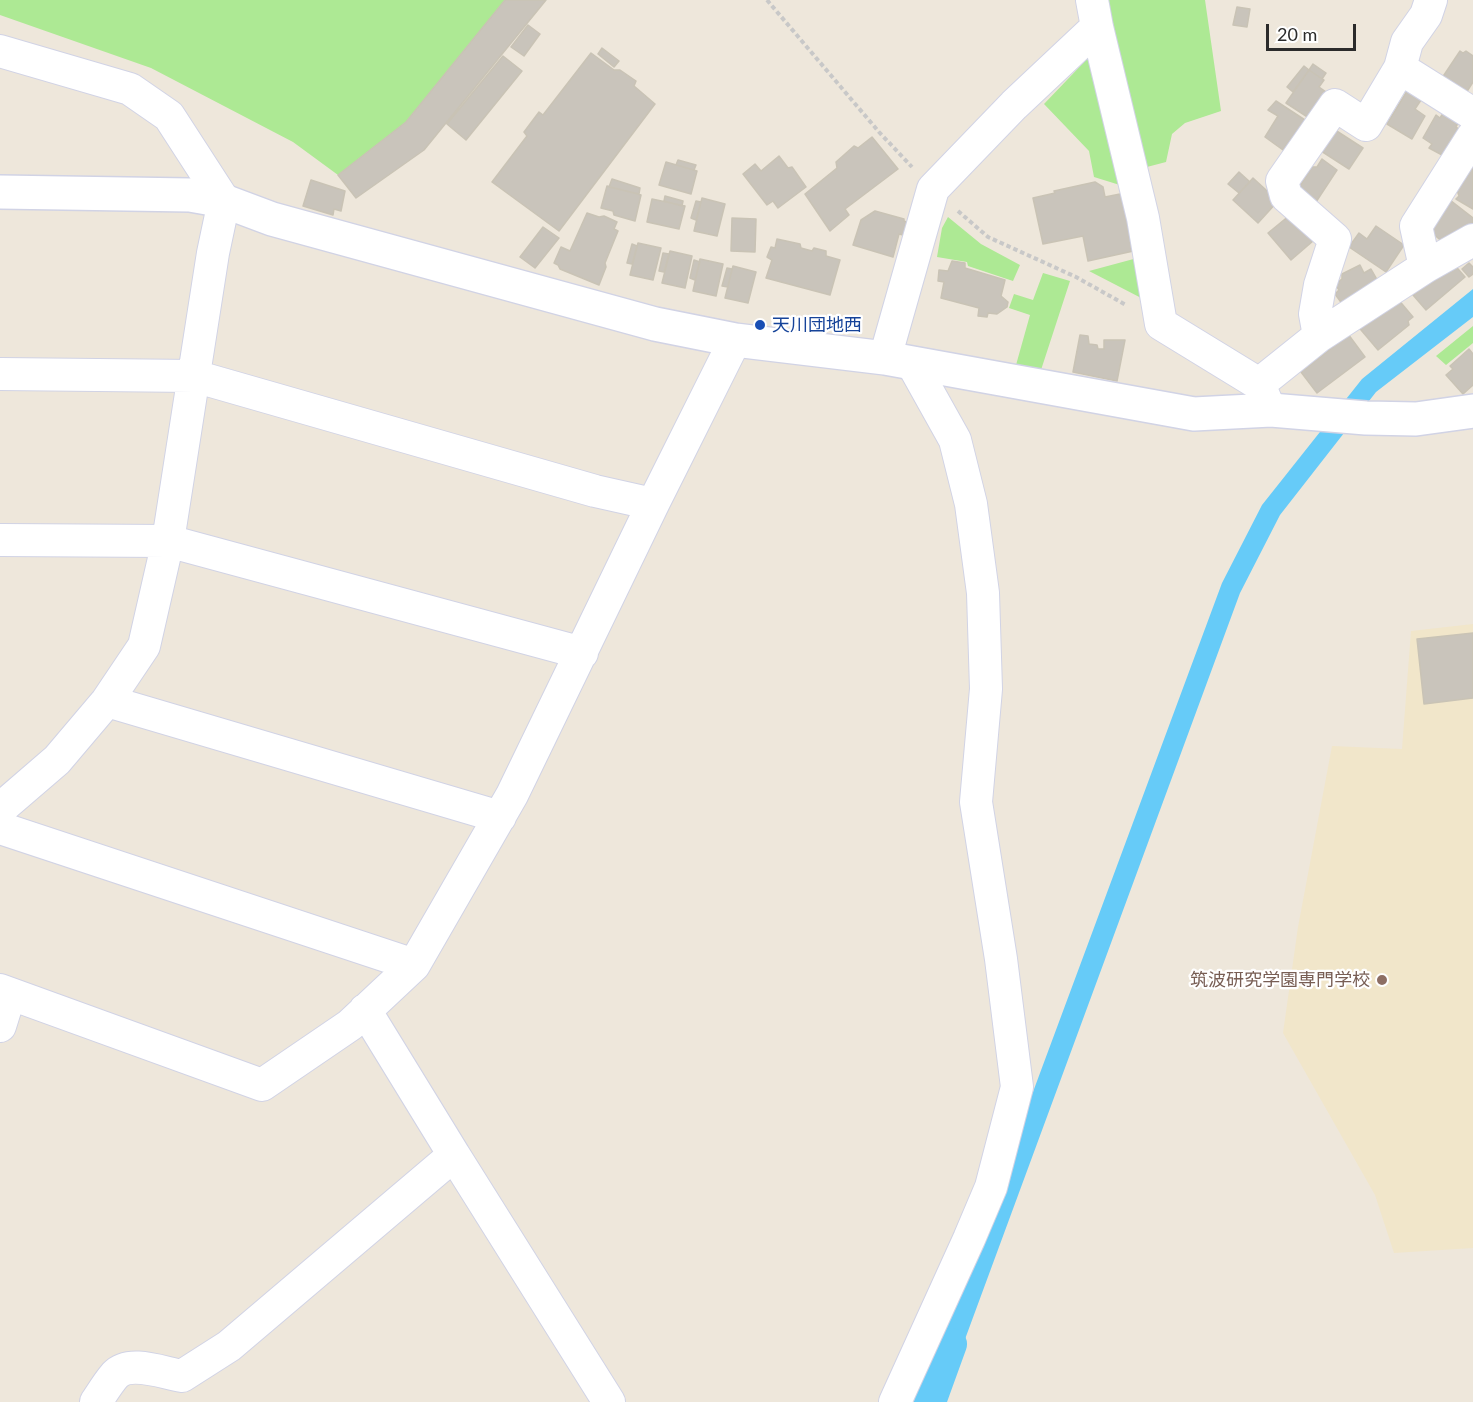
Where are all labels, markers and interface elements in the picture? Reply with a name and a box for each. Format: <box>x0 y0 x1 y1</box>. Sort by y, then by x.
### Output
scale bar <box>1269 12 1359 50</box>
text: 20 m <box>1277 23 1317 45</box>
place label: 天川団地西 <box>772 314 862 336</box>
marker: 天川団地西 <box>753 318 767 332</box>
place label: 筑波研究学園専門学校 <box>1190 969 1370 991</box>
marker: 筑波研究学園専門学校 <box>1375 973 1389 987</box>

